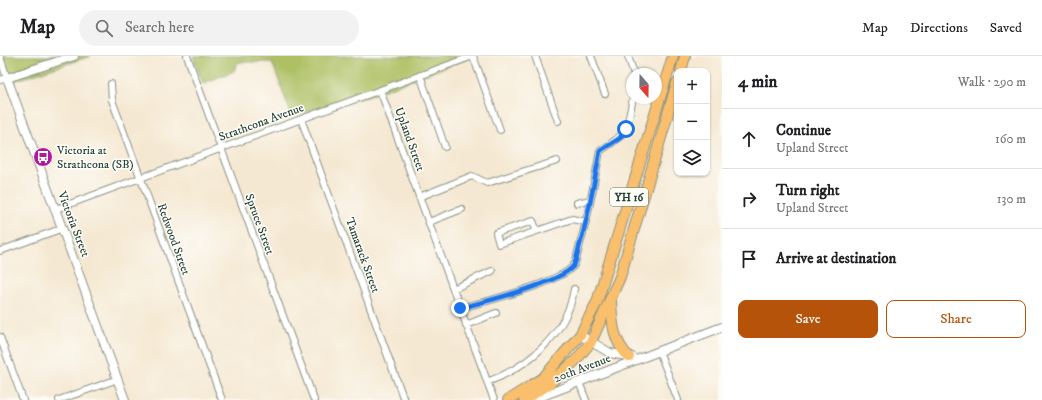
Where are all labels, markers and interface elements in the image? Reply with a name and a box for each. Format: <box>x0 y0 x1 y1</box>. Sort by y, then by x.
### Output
search box <box>79 10 359 46</box>
text: Map <box>20 16 55 39</box>
icon: search <box>93 17 115 39</box>
text: Search here <box>125 18 194 37</box>
text: Map <box>862 19 888 37</box>
text: Directions <box>910 19 968 37</box>
text: Saved <box>990 19 1022 37</box>
north arrow <box>626 68 662 104</box>
map controls <box>674 68 710 176</box>
button: + <box>674 68 710 104</box>
text: 4 min <box>738 71 777 93</box>
text: Walk · 290 m <box>958 74 1026 90</box>
street label: Strathcona Avenue <box>217 100 306 145</box>
button: − <box>674 104 710 140</box>
street label: Upland Street <box>391 105 428 173</box>
route start <box>617 120 635 138</box>
text: Continue <box>776 121 831 140</box>
icon: ahead <box>738 128 760 150</box>
text: 160 m <box>995 131 1026 147</box>
button: layers <box>674 140 710 176</box>
text: Upland Street <box>776 140 848 156</box>
place label: Victoria at Strathcona (SB) <box>56 143 134 172</box>
bus stop icon: Victoria at Strathcona (SB) <box>32 146 54 168</box>
text: Turn right <box>776 181 839 200</box>
street label: Victoria Street <box>54 188 93 259</box>
road number: YH 16 <box>610 188 648 206</box>
icon: right <box>738 188 760 210</box>
text: 130 m <box>997 191 1026 207</box>
street label: Spruce Street <box>242 192 278 257</box>
text: Upland Street <box>776 200 848 216</box>
street label: Redwood Street <box>154 201 193 277</box>
street label: Tamarack Street <box>342 216 383 295</box>
icon: arrive <box>738 248 760 270</box>
text: Arrive at destination <box>776 249 896 268</box>
route end <box>451 299 469 317</box>
button: Save <box>738 300 878 338</box>
button: Share <box>886 300 1026 338</box>
street label: 20th Avenue <box>552 351 613 386</box>

